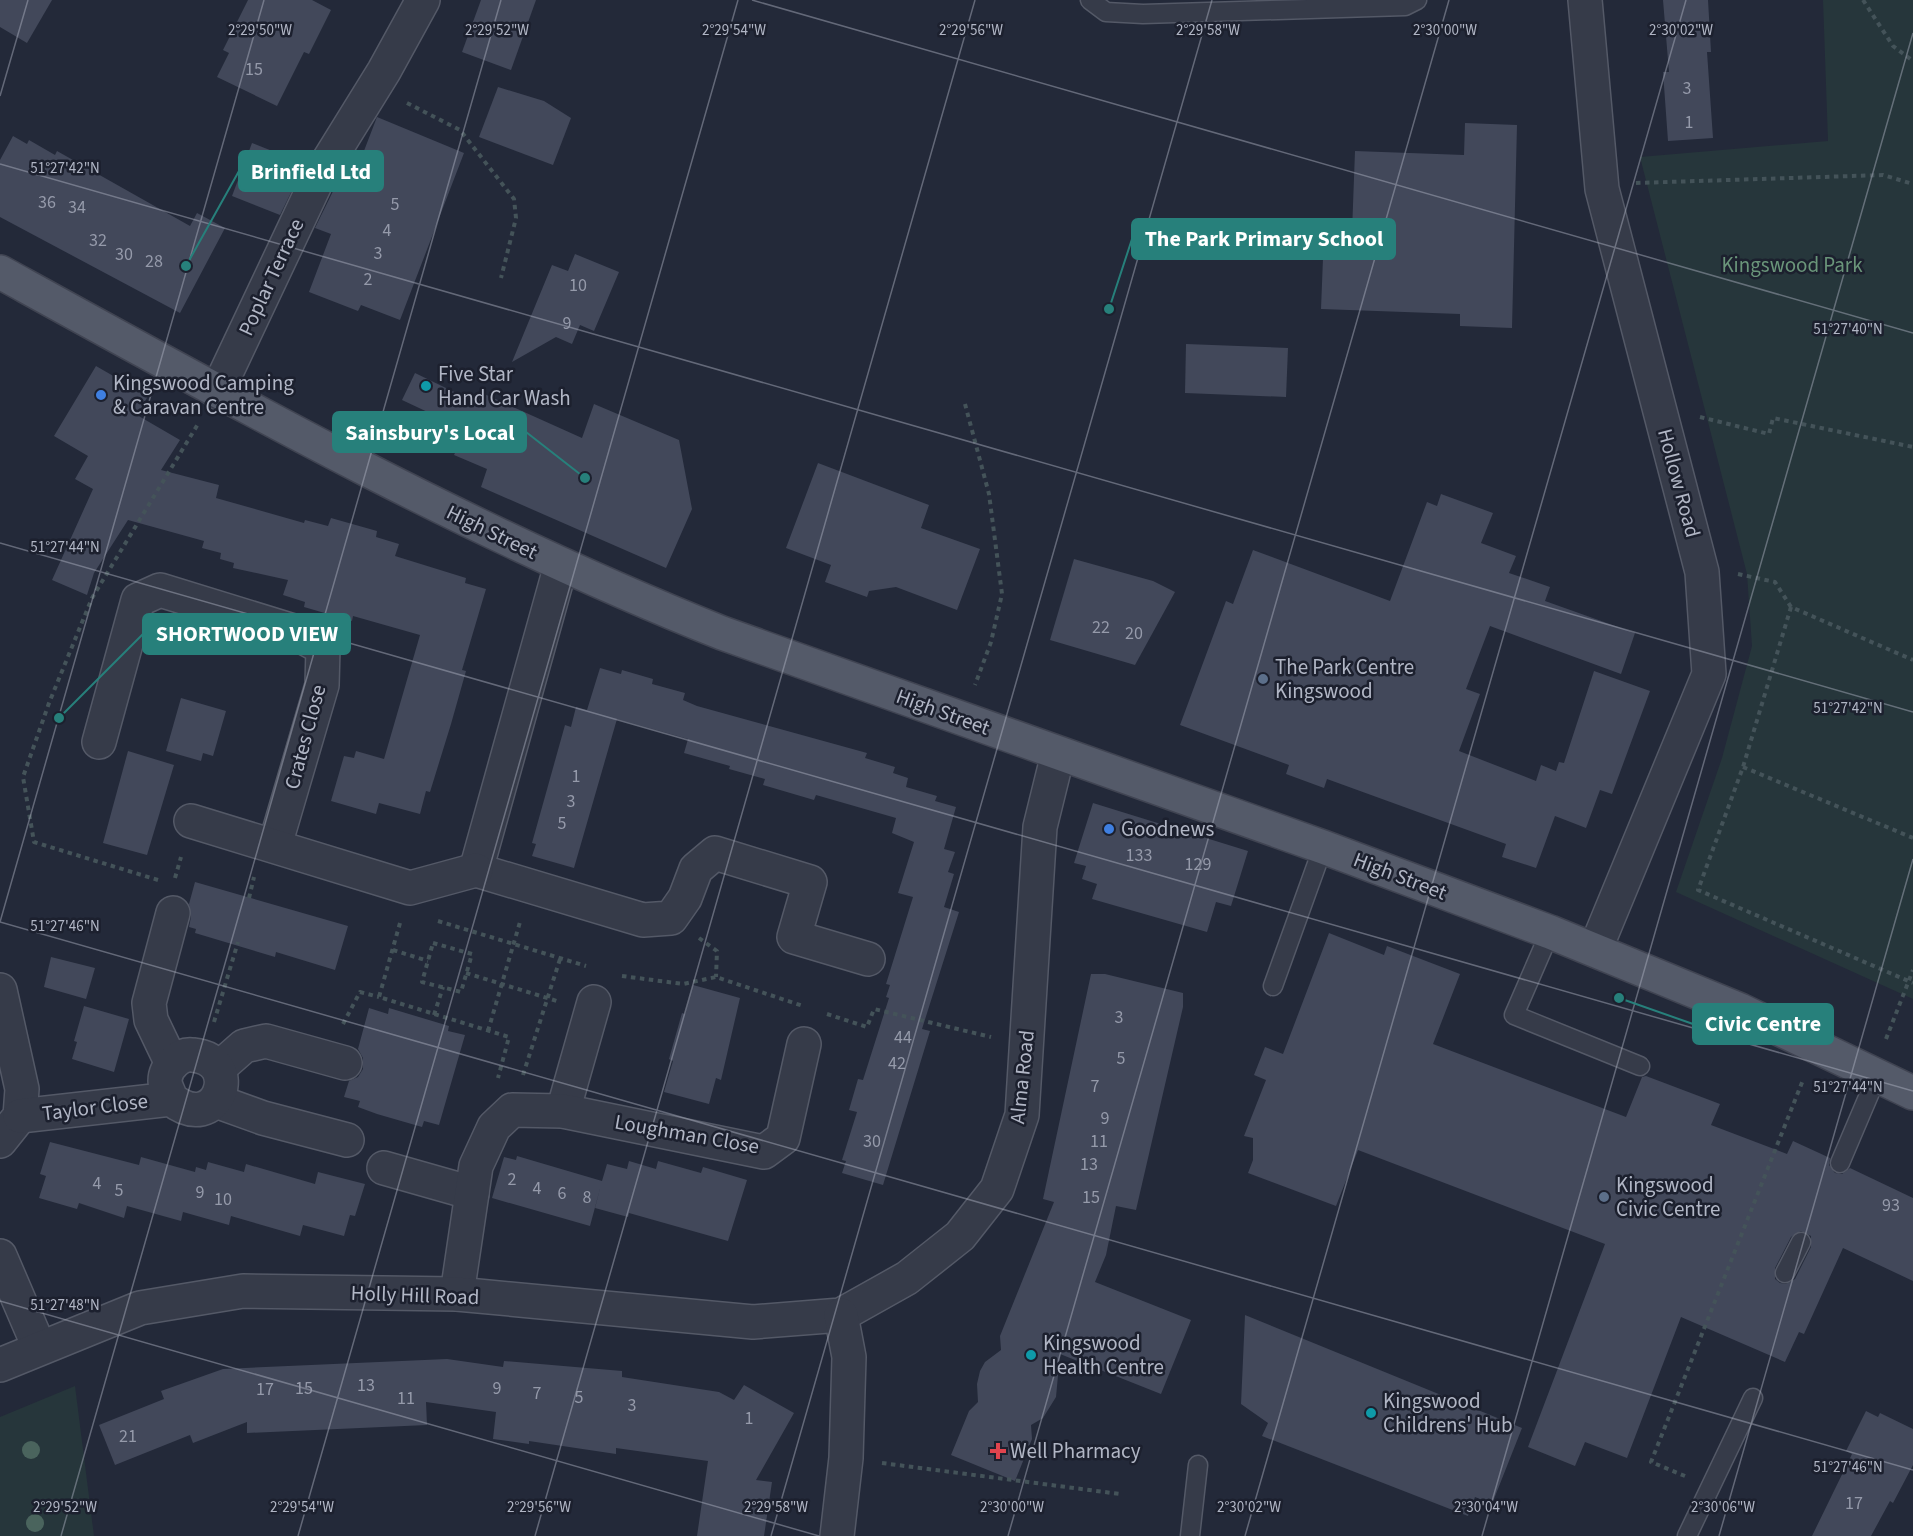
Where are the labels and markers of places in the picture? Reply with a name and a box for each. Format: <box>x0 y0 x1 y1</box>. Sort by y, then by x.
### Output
callout: Brinfield Ltd <box>239 151 383 191</box>
callout: The Park Primary School <box>1132 219 1395 259</box>
place label: Five Star Hand Car Wash <box>438 359 571 413</box>
place label: Kingswood Camping & Caravan Centre <box>113 368 294 422</box>
marker: Five Star Hand Car Wash <box>419 379 433 393</box>
marker: Kingswood Camping & Caravan Centre <box>94 388 108 402</box>
callout: Sainsbury's Local <box>333 412 526 452</box>
callout: SHORTWOOD VIEW <box>143 614 350 654</box>
place label: The Park Centre Kingswood <box>1275 652 1414 706</box>
marker: The Park Centre Kingswood <box>1256 672 1270 686</box>
place label: Goodnews <box>1121 814 1214 844</box>
marker: Goodnews <box>1102 822 1116 836</box>
callout: Civic Centre <box>1693 1004 1833 1044</box>
place label: Kingswood Civic Centre <box>1616 1170 1720 1224</box>
marker: Kingswood Civic Centre <box>1597 1190 1611 1204</box>
place label: Kingswood Health Centre <box>1043 1328 1164 1382</box>
marker: Kingswood Health Centre <box>1024 1348 1038 1362</box>
place label: Kingswood Childrens' Hub <box>1383 1386 1513 1440</box>
marker: Kingswood Childrens' Hub <box>1364 1406 1378 1420</box>
place label: Well Pharmacy <box>1010 1436 1141 1466</box>
marker: Well Pharmacy <box>991 1444 1005 1458</box>

